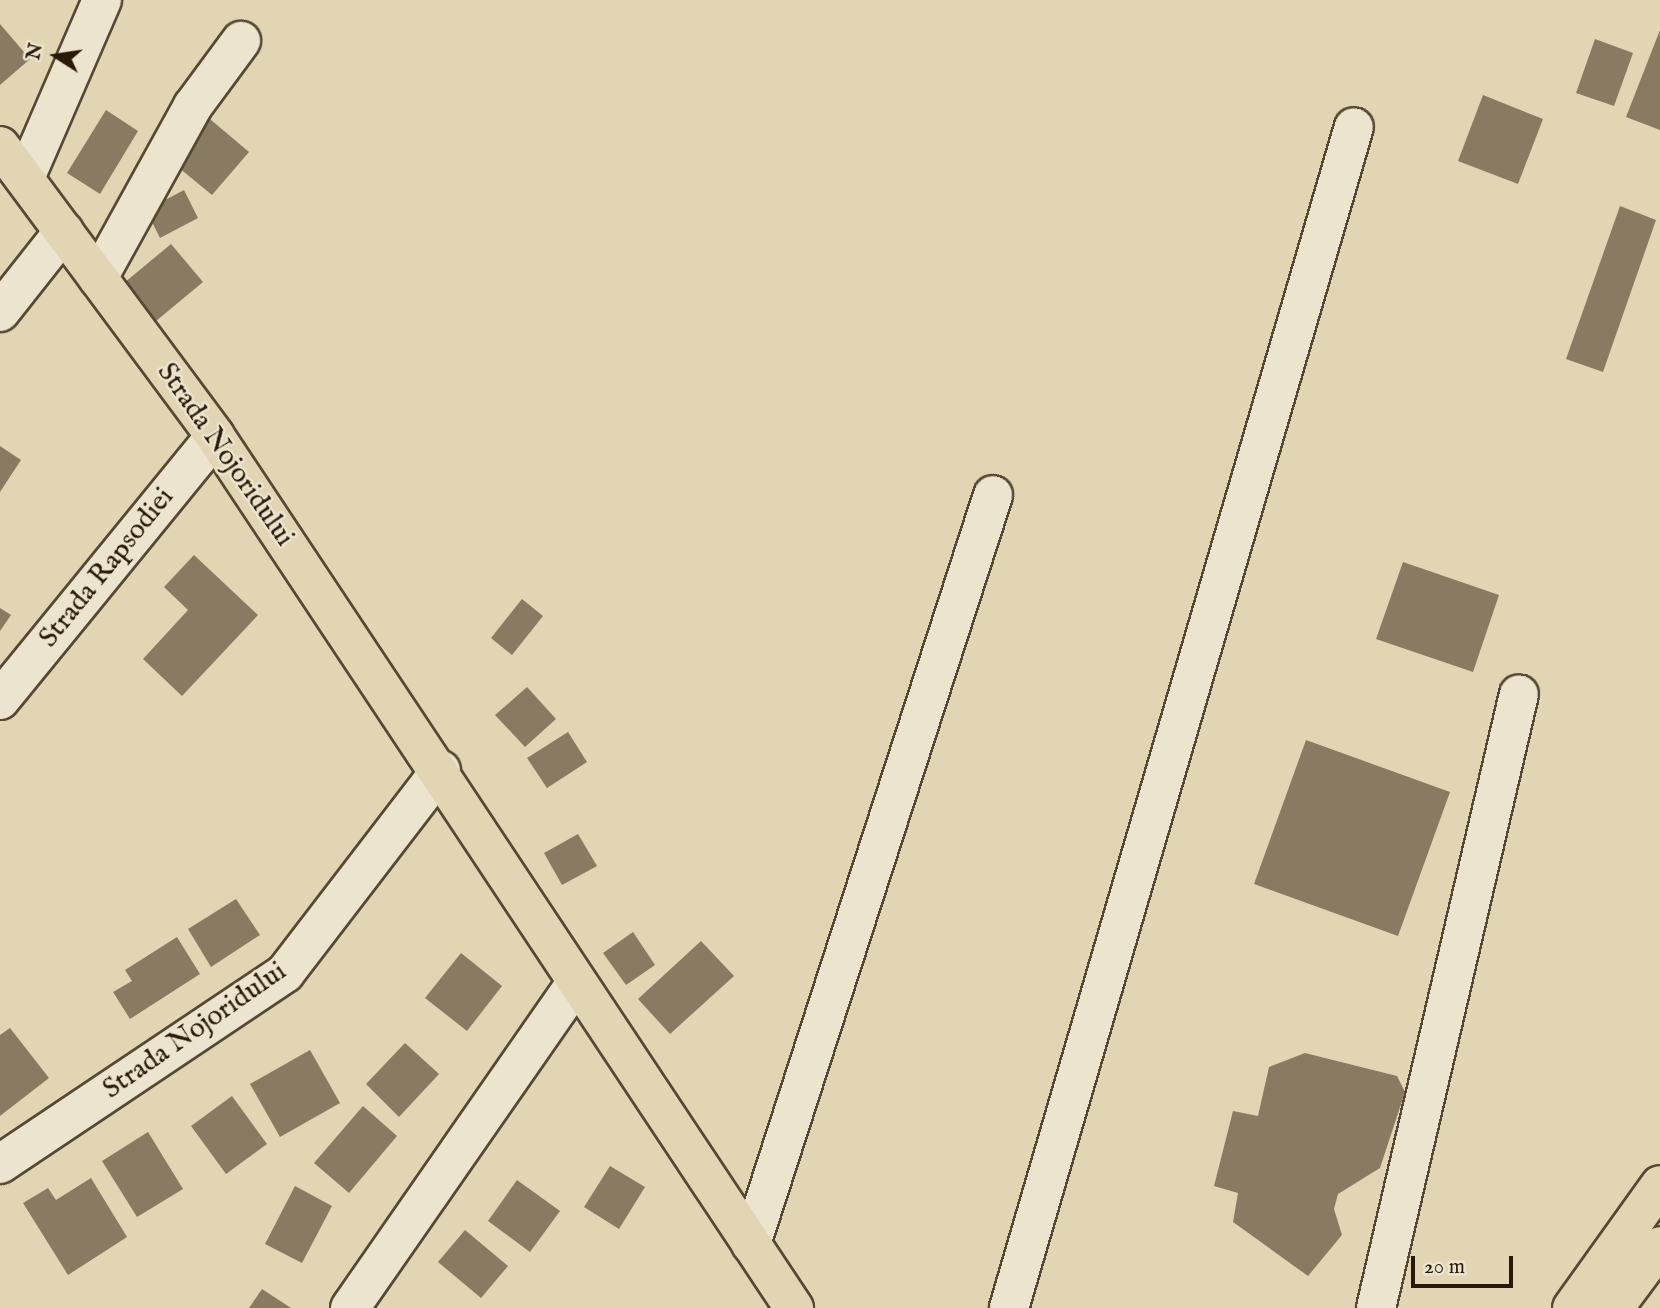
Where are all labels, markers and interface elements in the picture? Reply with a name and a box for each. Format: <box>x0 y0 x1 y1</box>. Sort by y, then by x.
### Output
north arrow <box>21 21 91 91</box>
text: N <box>22 41 49 62</box>
street label: Strada Nojoridului <box>149 357 301 553</box>
street label: Strada Rapsodiei <box>32 481 182 655</box>
street label: Strada Nojoridului <box>97 955 293 1107</box>
scale bar <box>1415 1242 1516 1286</box>
text: 20 m <box>1424 1254 1465 1281</box>

